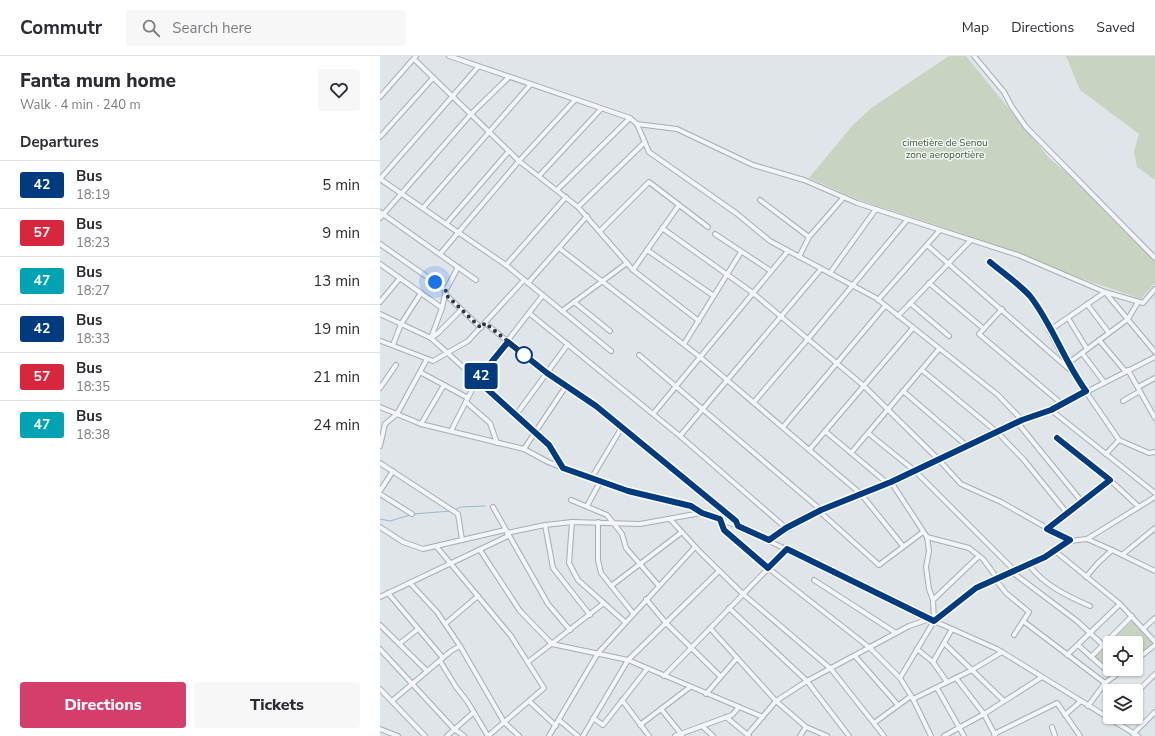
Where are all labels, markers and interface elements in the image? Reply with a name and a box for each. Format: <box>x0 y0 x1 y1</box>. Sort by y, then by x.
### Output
search box <box>126 10 406 46</box>
text: Commutr <box>20 15 102 41</box>
icon: search <box>140 17 162 39</box>
text: Search here <box>172 18 252 38</box>
text: Map <box>962 18 989 37</box>
text: Directions <box>1011 18 1074 37</box>
text: Saved <box>1096 18 1135 37</box>
text: Fanta mum home <box>20 68 176 94</box>
button: heart <box>318 69 360 111</box>
text: Walk · 4 min · 240 m <box>20 96 141 114</box>
text: Departures <box>20 132 99 152</box>
park label: cimetière de Senou zone aeroportière <box>902 136 988 162</box>
text: Bus <box>76 166 102 186</box>
text: 42 <box>34 175 50 194</box>
text: 5 min <box>322 175 360 195</box>
text: 18:19 <box>76 186 110 204</box>
text: Bus <box>76 214 102 234</box>
text: 57 <box>34 223 50 242</box>
text: 9 min <box>322 223 360 243</box>
text: 18:23 <box>76 234 110 252</box>
text: Bus <box>76 262 102 282</box>
text: 47 <box>34 271 50 290</box>
text: 13 min <box>313 271 360 291</box>
your location <box>425 272 445 292</box>
text: 18:27 <box>76 282 110 300</box>
text: Bus <box>76 310 102 330</box>
text: 42 <box>34 319 50 338</box>
text: 19 min <box>313 319 360 339</box>
text: 18:33 <box>76 330 110 348</box>
unlabelled marker <box>515 346 533 364</box>
text: Bus <box>76 358 102 378</box>
line badge: 42 <box>463 363 499 389</box>
text: 42 <box>473 366 489 385</box>
text: 57 <box>34 367 50 386</box>
text: 21 min <box>313 367 360 387</box>
text: 18:35 <box>76 378 110 396</box>
text: Bus <box>76 406 102 426</box>
text: 47 <box>34 415 50 434</box>
text: 24 min <box>313 415 360 435</box>
text: 18:38 <box>76 426 110 444</box>
map controls <box>1103 636 1143 724</box>
button: locate <box>1103 636 1143 676</box>
button: Directions <box>20 682 186 728</box>
button: Tickets <box>194 682 360 728</box>
button: layers <box>1103 684 1143 724</box>

